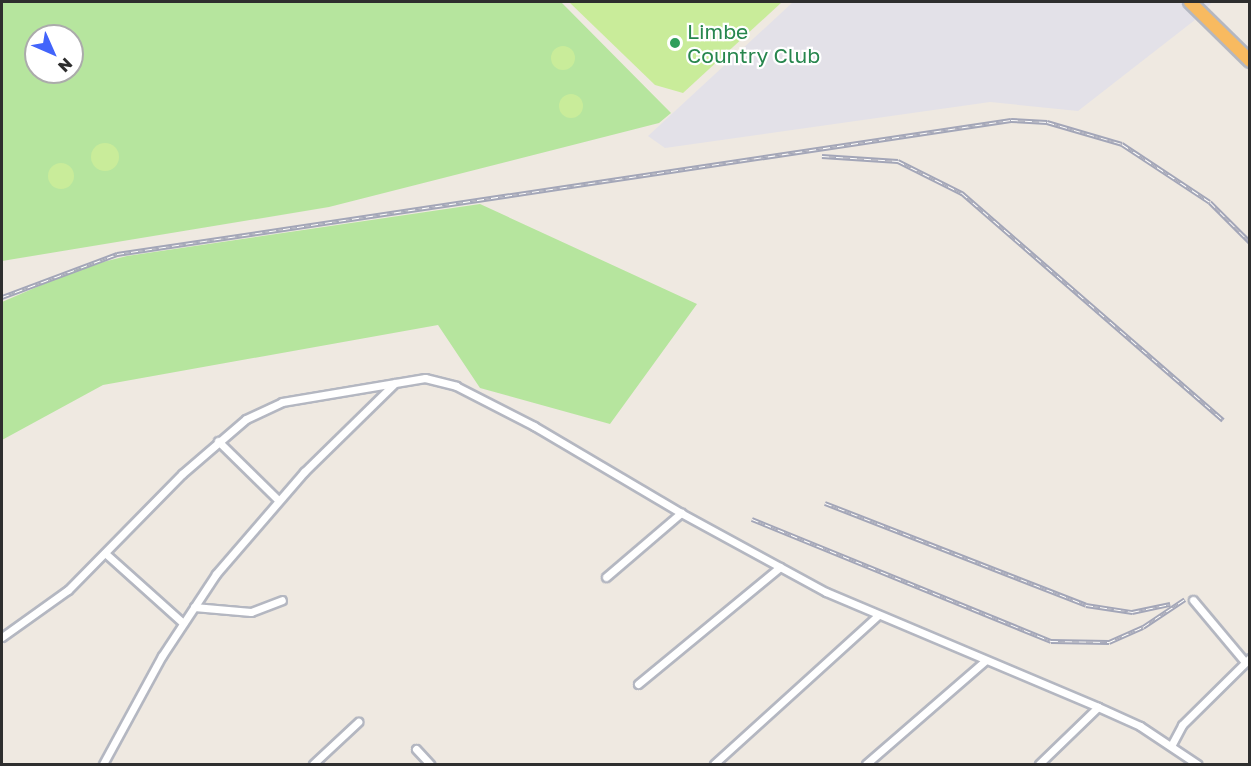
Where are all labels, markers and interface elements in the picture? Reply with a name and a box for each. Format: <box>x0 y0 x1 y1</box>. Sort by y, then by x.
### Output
place label: Limbe Country Club <box>687 18 820 68</box>
north arrow <box>24 24 84 84</box>
marker: Limbe Country Club <box>668 36 682 50</box>
text: N <box>54 54 77 77</box>

